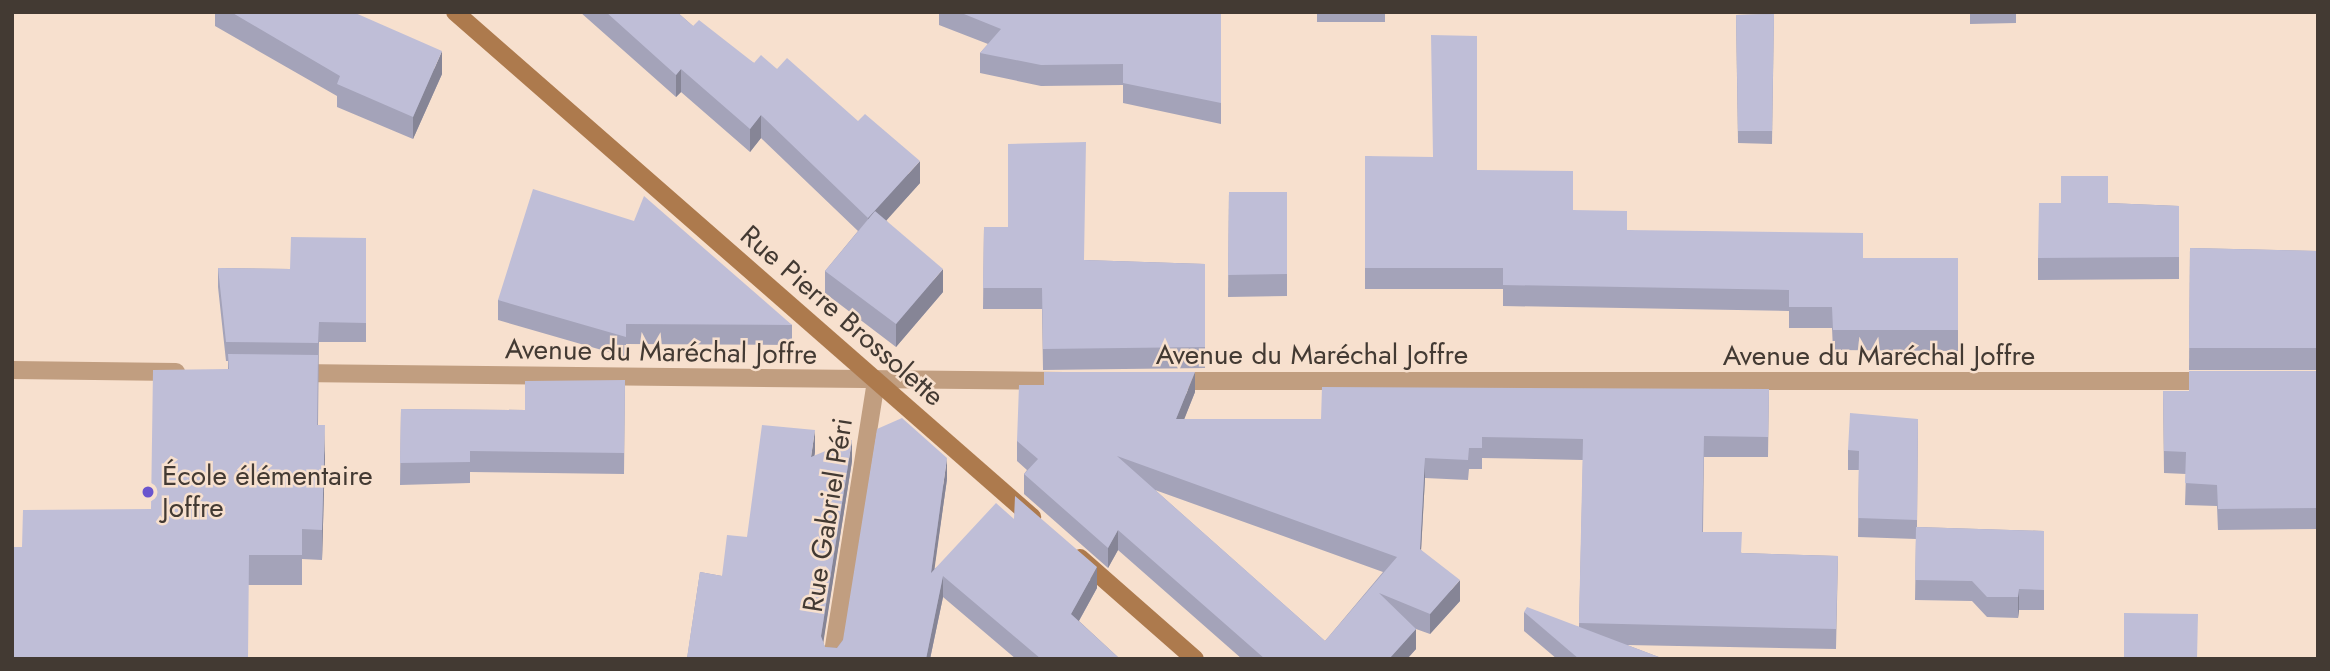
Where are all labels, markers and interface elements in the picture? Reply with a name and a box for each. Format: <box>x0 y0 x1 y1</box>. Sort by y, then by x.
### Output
street label: Rue Pierre Brossolette <box>733 219 951 413</box>
street label: Avenue du Maréchal Joffre <box>505 332 817 372</box>
street label: Avenue du Maréchal Joffre <box>1156 338 1468 372</box>
street label: Avenue du Maréchal Joffre <box>1723 339 2035 373</box>
street label: Rue Gabriel Péri <box>796 415 860 615</box>
place label: École élémentaire Joffre <box>162 459 373 525</box>
marker: École élémentaire Joffre <box>140 484 156 500</box>

